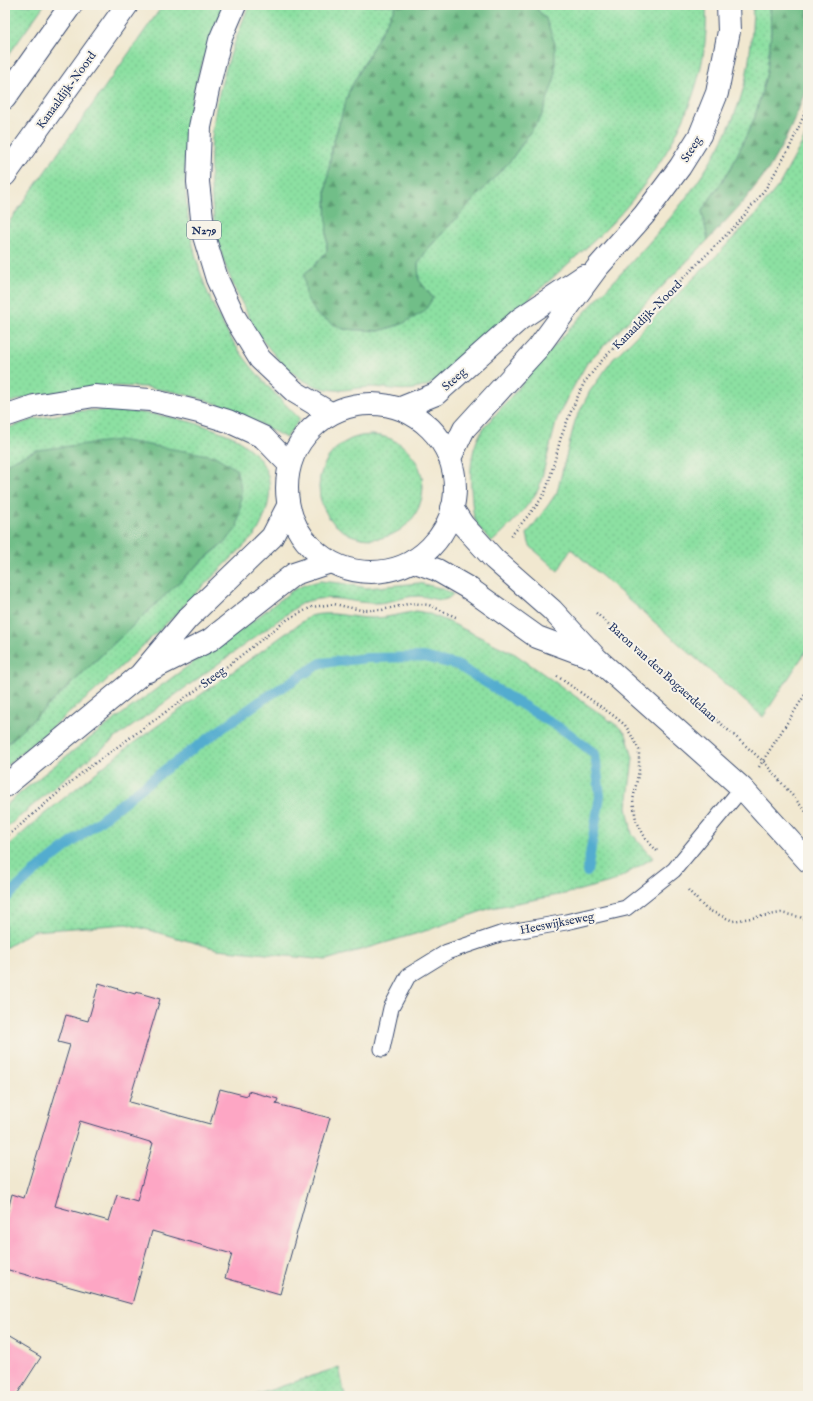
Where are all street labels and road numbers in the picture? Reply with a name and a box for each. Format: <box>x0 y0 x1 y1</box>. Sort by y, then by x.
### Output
street label: Kanaaldijk-Noord <box>33 48 100 132</box>
street label: Steeg <box>678 133 705 165</box>
road number: N279 <box>187 221 221 239</box>
street label: Kanaaldijk-Noord <box>610 277 686 353</box>
street label: Steeg <box>439 364 470 394</box>
street label: Baron van den Bogaerdelaan <box>605 620 721 726</box>
street label: Steeg <box>198 663 229 692</box>
street label: Heeswijkseweg <box>519 909 596 938</box>

